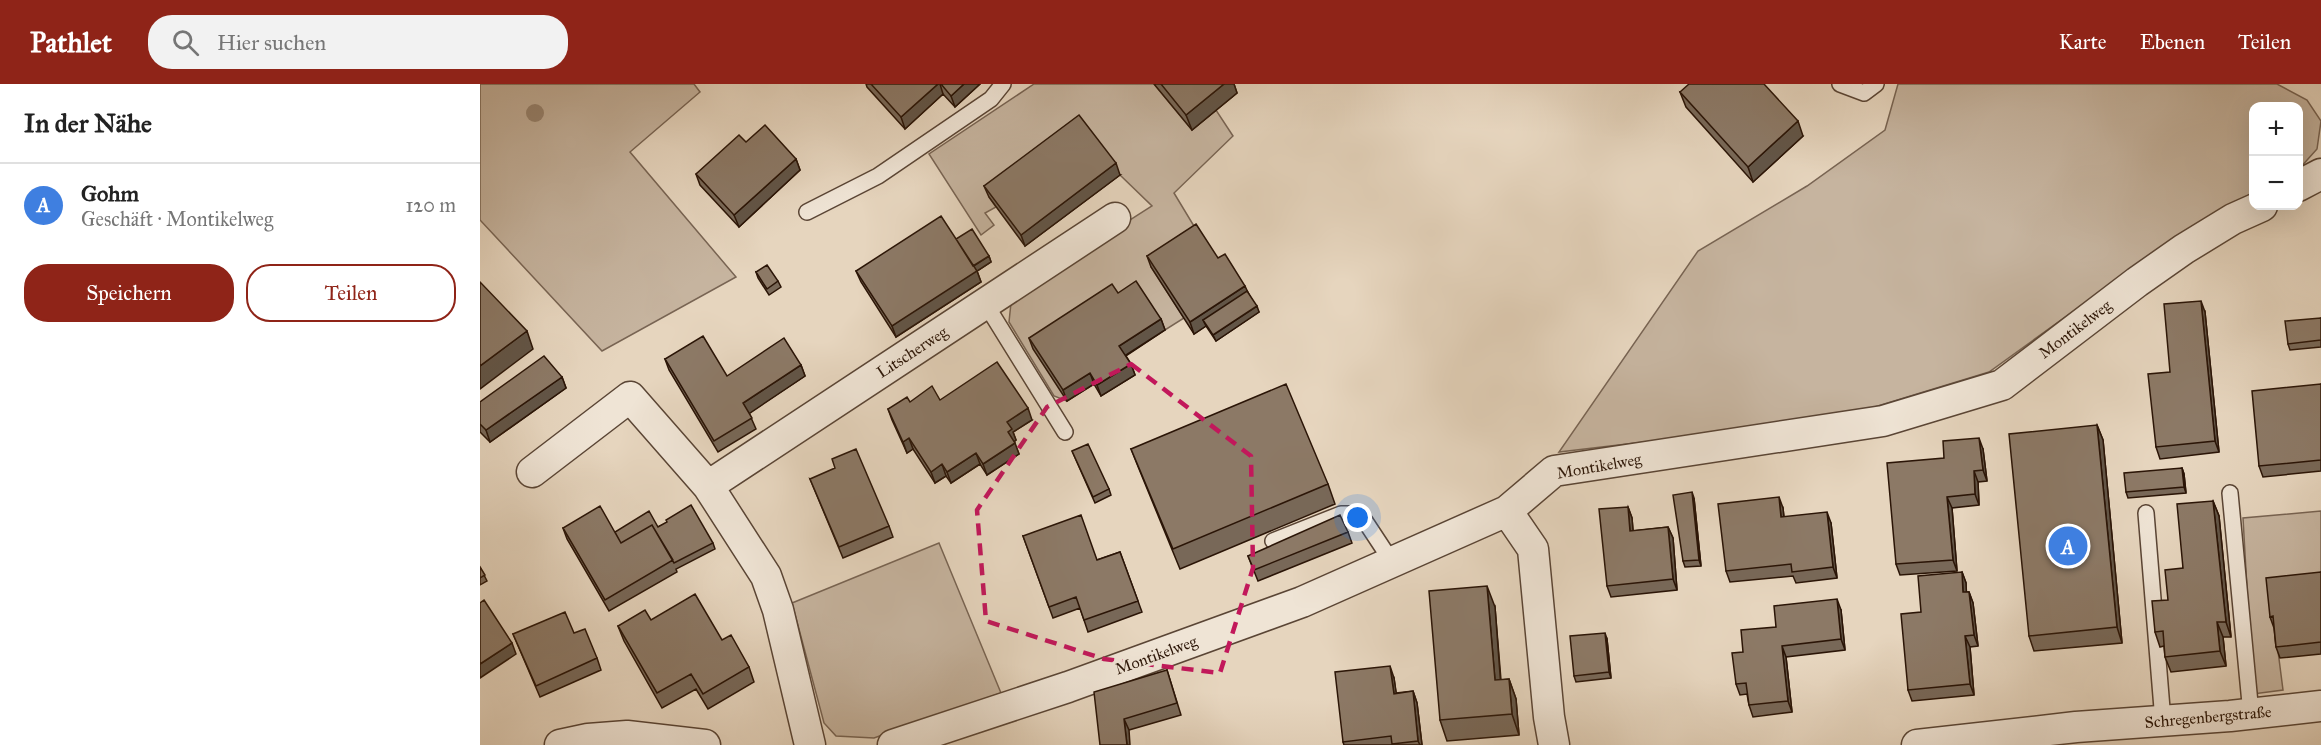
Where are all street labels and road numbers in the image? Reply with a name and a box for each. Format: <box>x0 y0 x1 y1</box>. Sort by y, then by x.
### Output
street label: Montikelweg <box>2035 295 2116 363</box>
street label: Litscherweg <box>873 322 952 383</box>
street label: Montikelweg <box>1555 449 1644 484</box>
street label: Montikelweg <box>1112 631 1200 680</box>
street label: Schregenbergstraße <box>2144 702 2273 733</box>

